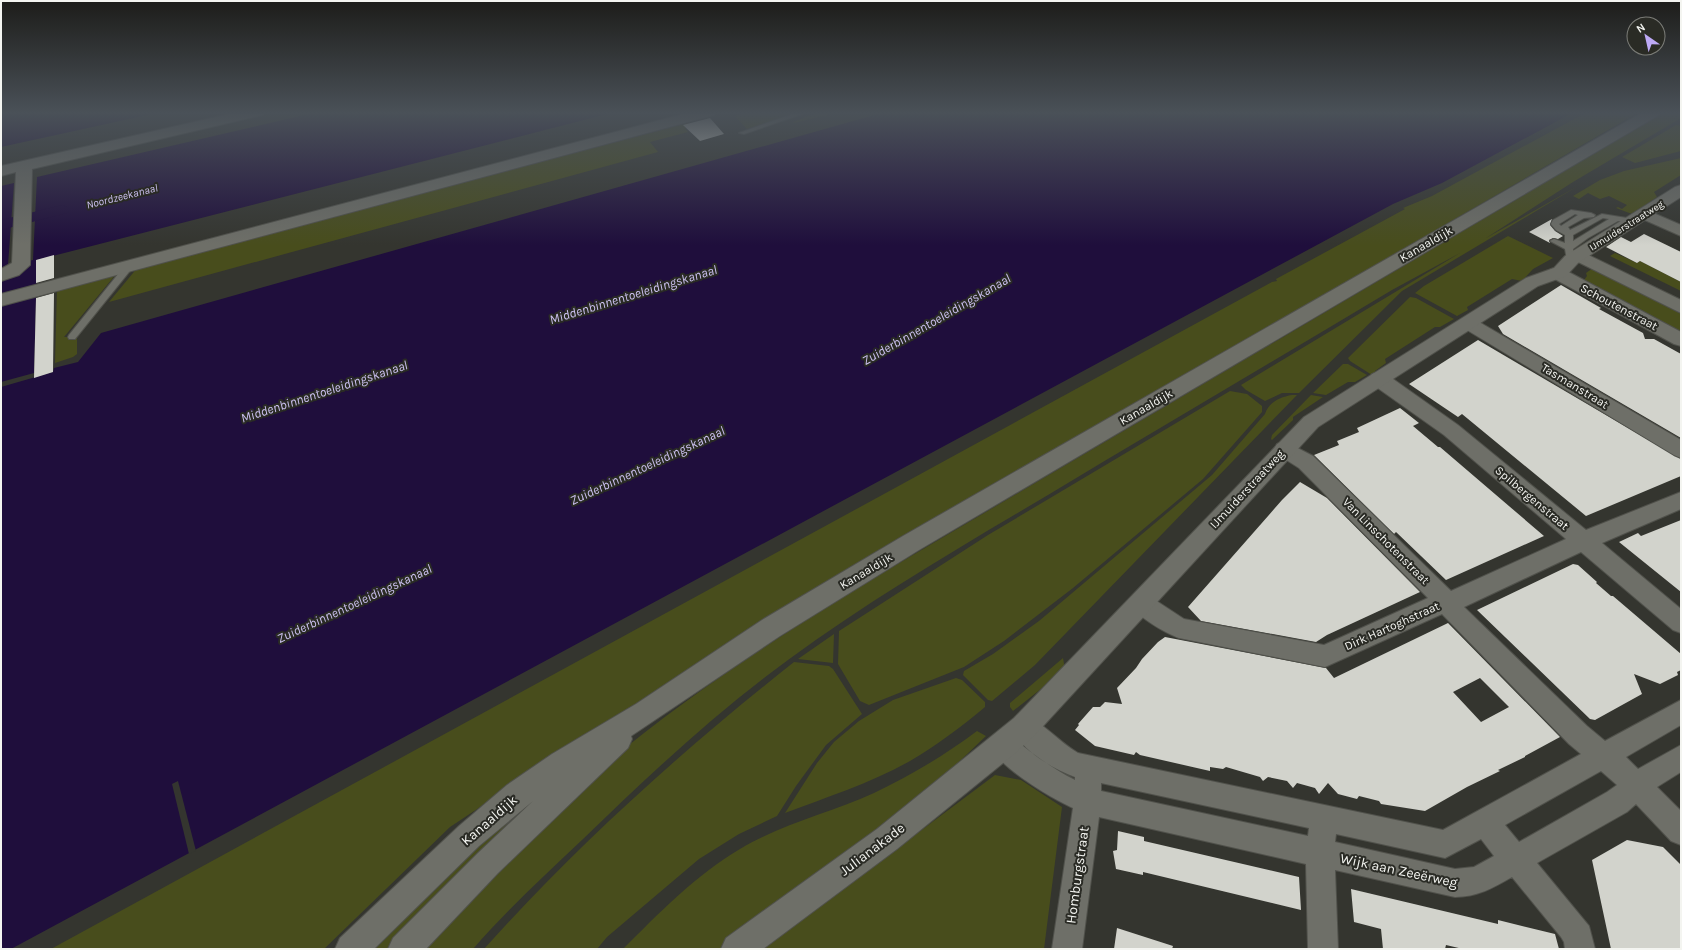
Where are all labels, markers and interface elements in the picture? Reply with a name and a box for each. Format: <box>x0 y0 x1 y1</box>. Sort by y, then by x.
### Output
north arrow <box>1626 16 1666 56</box>
text: N <box>1634 21 1648 36</box>
water label: Noordzeekanaal <box>85 181 159 212</box>
street label: IJmuiderstraatweg <box>1587 198 1666 254</box>
street label: Kanaaldijk <box>1397 223 1455 265</box>
water label: Middenbinnentoeleidingskanaal <box>548 262 719 327</box>
water label: Zuiderbinnentoeleidingskanaal <box>859 271 1013 368</box>
street label: Schoutenstraat <box>1578 281 1660 333</box>
water label: Middenbinnentoeleidingskanaal <box>239 357 409 426</box>
street label: Tasmanstraat <box>1539 360 1612 412</box>
street label: Kanaaldijk <box>1117 386 1175 428</box>
water label: Zuiderbinnentoeleidingskanaal <box>567 423 727 508</box>
street label: IJmuiderstraatweg <box>1207 447 1287 531</box>
street label: Spilbergenstraat <box>1492 463 1572 533</box>
street label: Van Linschotenstraat <box>1340 495 1433 588</box>
street label: Kanaaldijk <box>837 550 895 592</box>
water label: Zuiderbinnentoeleidingskanaal <box>274 561 434 646</box>
street label: Dirk Hartoghstraat <box>1342 599 1442 653</box>
street label: Kanaaldijk <box>458 791 521 849</box>
street label: Julianakade <box>836 819 908 879</box>
street label: Homburgstraat <box>1062 825 1093 925</box>
street label: Wijk aan Zeeërweg <box>1339 850 1459 891</box>

